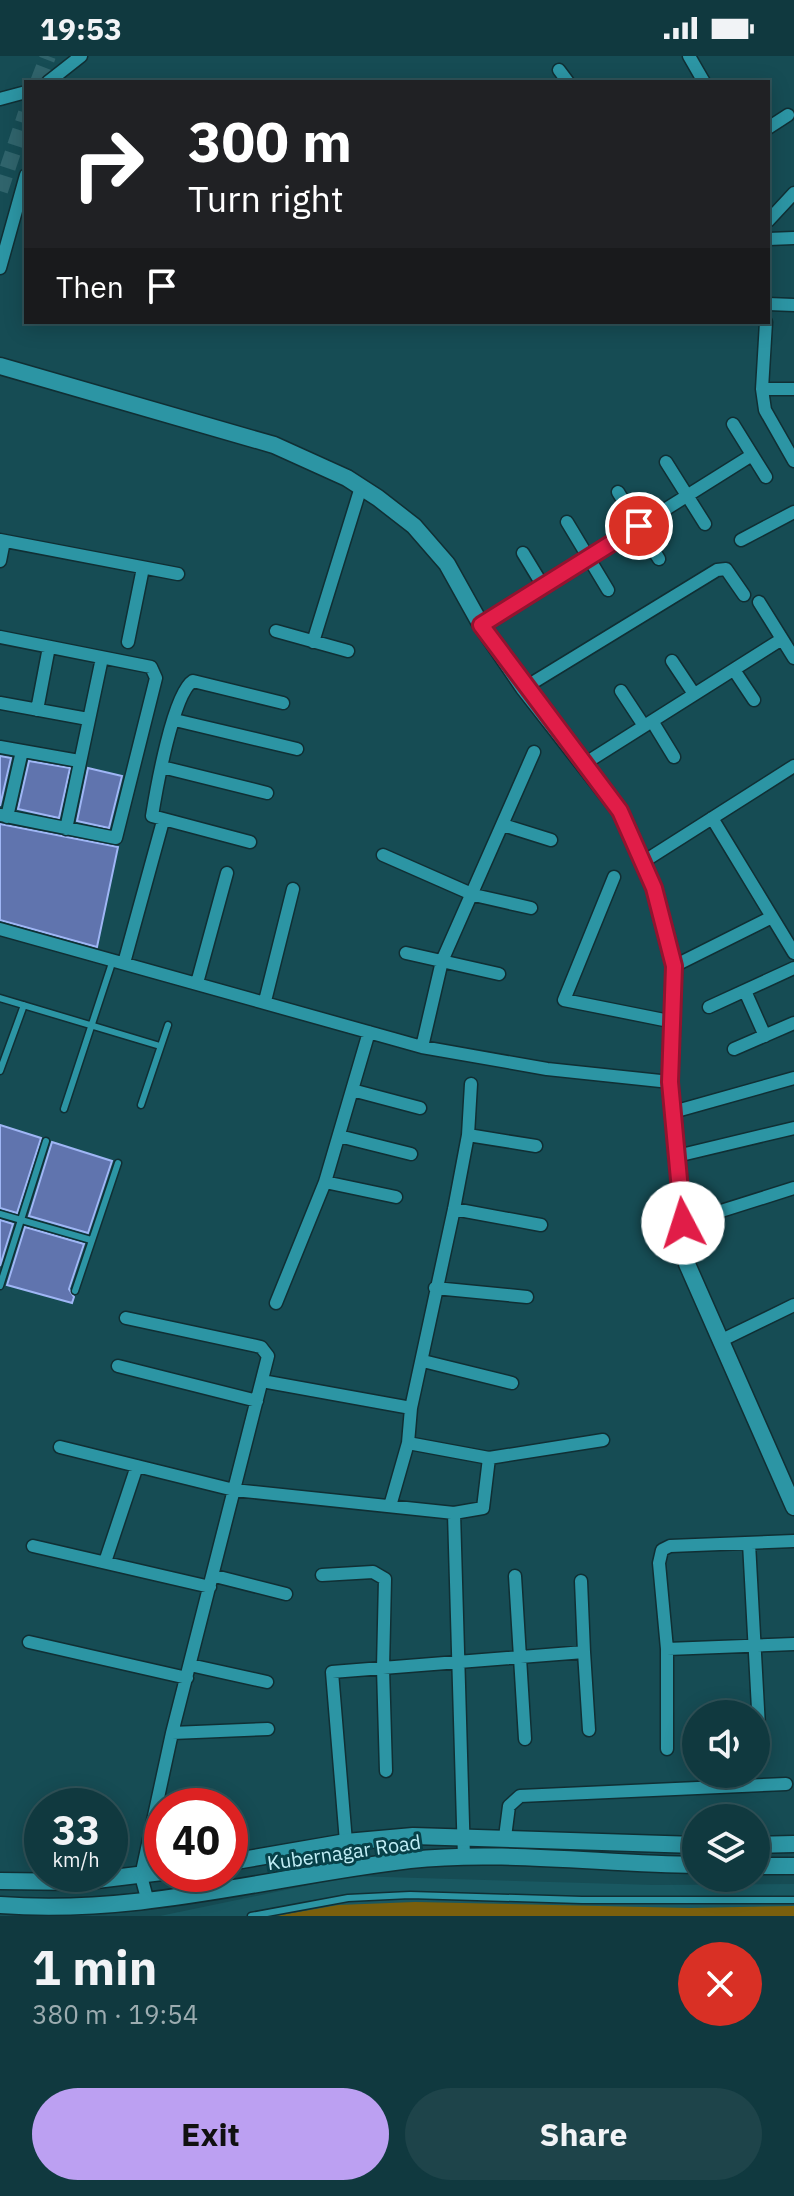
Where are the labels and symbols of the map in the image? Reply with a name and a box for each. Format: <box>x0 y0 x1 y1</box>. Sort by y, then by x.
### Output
pin <box>605 492 673 560</box>
position arrow <box>641 1181 725 1265</box>
speed limit sign: 40 <box>144 1788 248 1892</box>
street label: Kubernagar Road <box>265 1828 423 1876</box>

